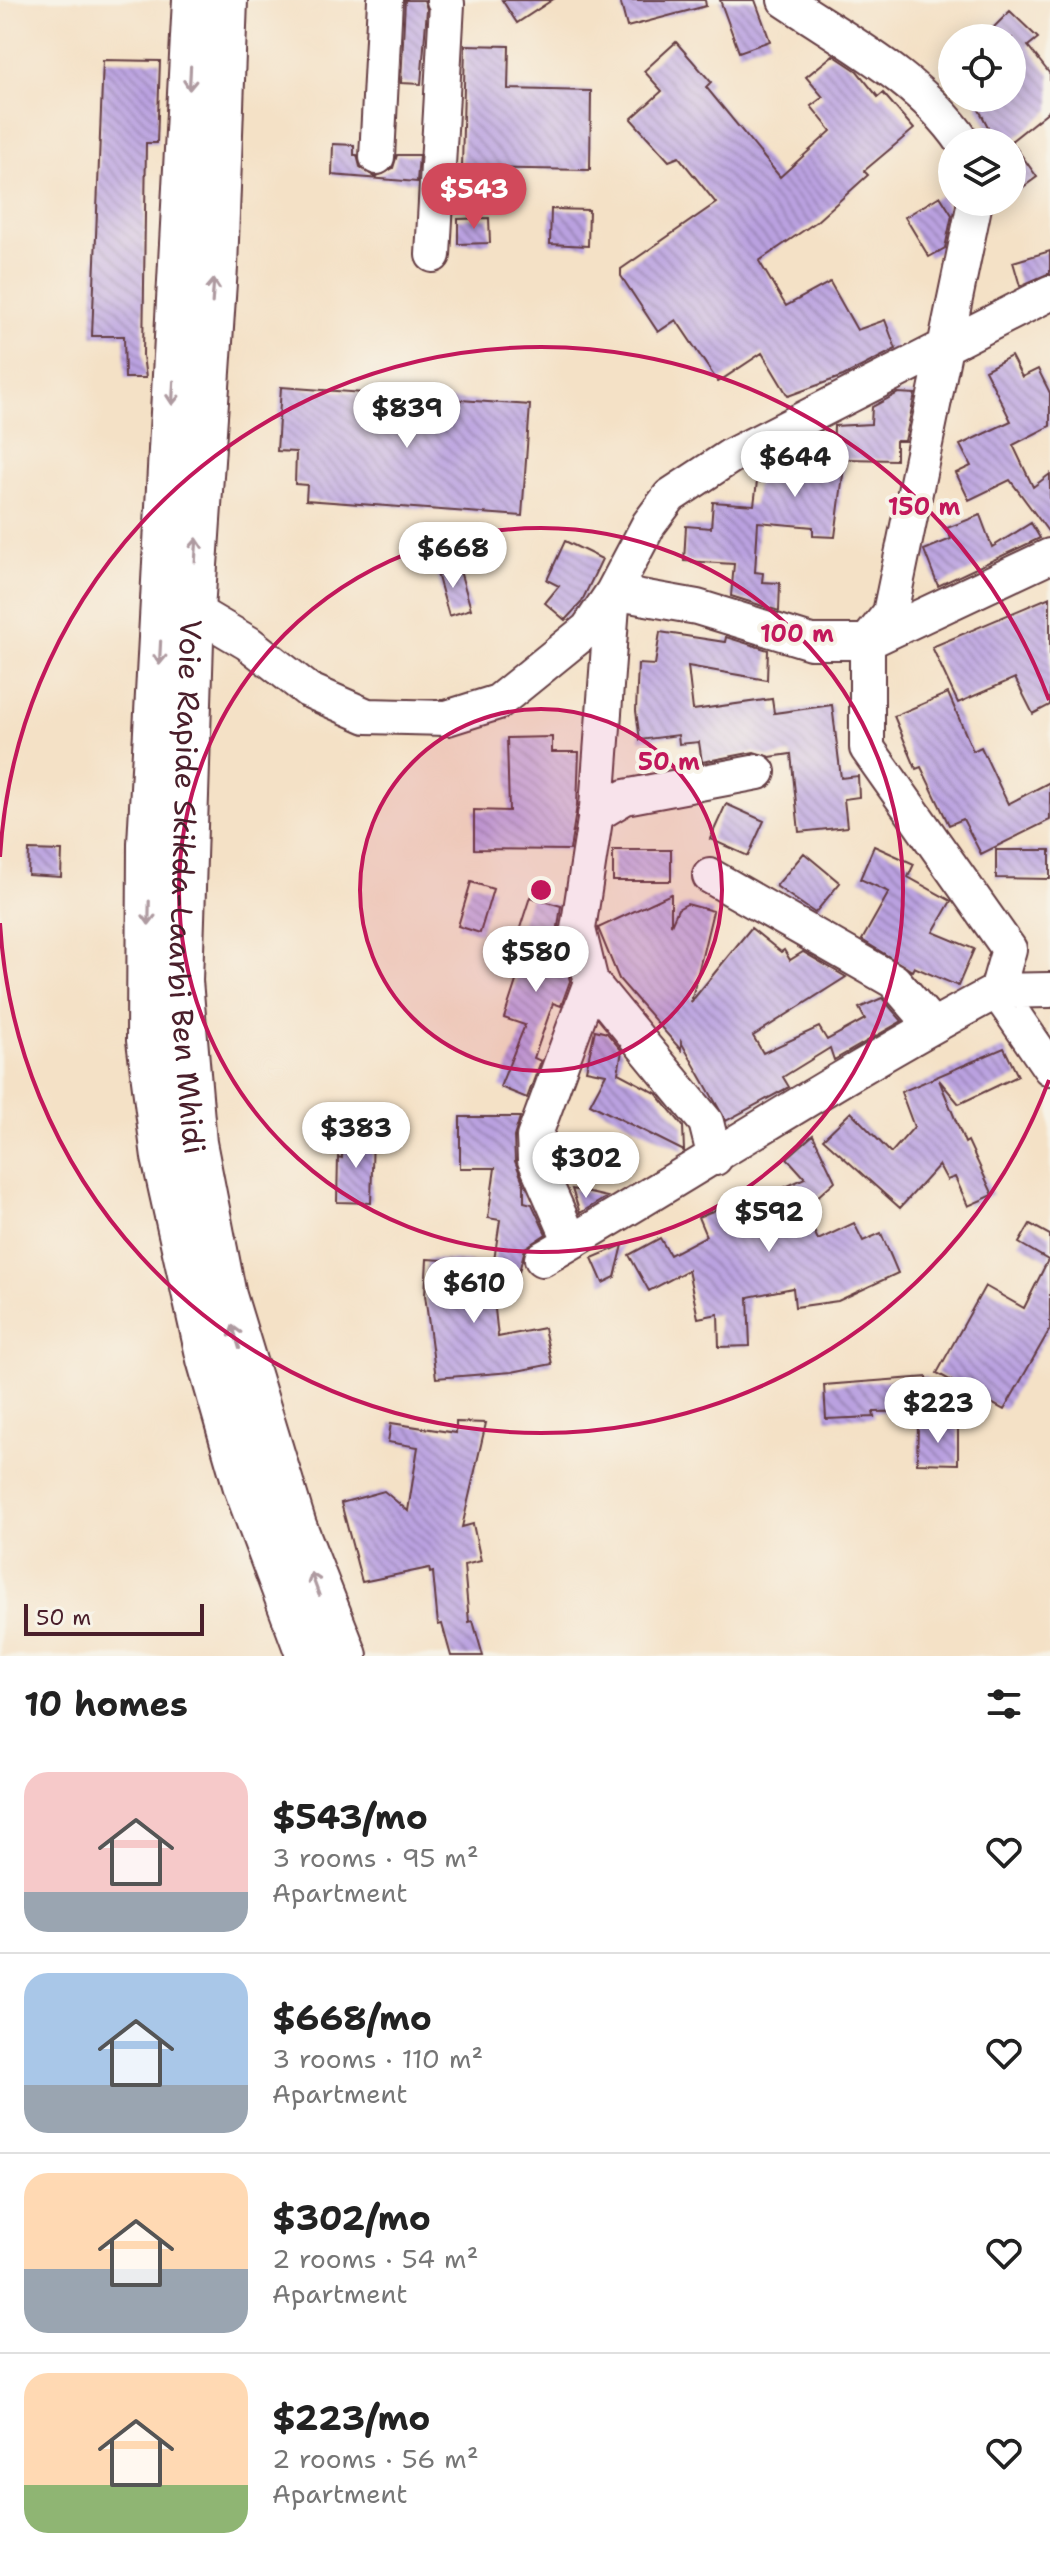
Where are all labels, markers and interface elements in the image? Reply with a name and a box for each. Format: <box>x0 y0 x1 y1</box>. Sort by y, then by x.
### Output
map controls <box>938 24 1026 216</box>
button: locate <box>938 24 1026 112</box>
one-way arrow <box>182 64 197 91</box>
button: layers <box>938 128 1026 216</box>
pin: $543 <box>427 163 521 231</box>
text: $543 <box>439 171 509 206</box>
one-way arrow <box>206 278 221 305</box>
one-way arrow <box>166 379 181 406</box>
pin: $839 <box>360 382 454 450</box>
text: $839 <box>371 390 443 425</box>
pin: $644 <box>748 431 842 499</box>
text: $644 <box>759 439 831 474</box>
text: 150 m <box>888 491 960 523</box>
pin: $668 <box>406 522 500 590</box>
text: $668 <box>417 530 489 565</box>
one-way arrow <box>189 537 204 564</box>
text: 100 m <box>760 618 834 650</box>
street label: Voie Rapide Skikda-Laarbi Ben Mhidi <box>159 619 216 1158</box>
one-way arrow <box>152 639 167 666</box>
text: 50 m <box>638 746 700 778</box>
centre of rings <box>527 876 555 904</box>
one-way arrow <box>141 899 157 926</box>
pin: $580 <box>489 926 583 994</box>
text: $580 <box>501 934 571 969</box>
pin: $383 <box>309 1102 403 1170</box>
text: $383 <box>320 1110 392 1145</box>
pin: $302 <box>539 1132 633 1200</box>
text: $302 <box>550 1140 622 1175</box>
pin: $592 <box>722 1186 816 1254</box>
text: $592 <box>734 1194 804 1229</box>
pin: $610 <box>427 1257 521 1325</box>
text: $610 <box>442 1265 506 1300</box>
one-way arrow <box>228 1324 243 1350</box>
pin: $223 <box>891 1377 985 1445</box>
text: $223 <box>902 1385 974 1420</box>
one-way arrow <box>307 1572 321 1597</box>
scale bar <box>24 1600 204 1636</box>
text: 50 m <box>36 1603 91 1632</box>
text: 10 homes <box>24 1681 188 1727</box>
icon: filters <box>982 1682 1026 1726</box>
text: $543/mo <box>272 1794 428 1840</box>
icon: home <box>88 1804 184 1900</box>
icon: heart <box>982 1830 1026 1874</box>
text: 3 rooms · 95 m² <box>272 1840 479 1875</box>
text: Apartment <box>272 1875 408 1910</box>
text: $668/mo <box>272 1995 432 2041</box>
icon: home <box>88 2005 184 2101</box>
icon: heart <box>982 2031 1026 2075</box>
text: 3 rooms · 110 m² <box>272 2041 483 2076</box>
text: Apartment <box>272 2076 408 2111</box>
text: $302/mo <box>272 2195 431 2241</box>
icon: home <box>88 2205 184 2301</box>
icon: heart <box>982 2231 1026 2275</box>
text: 2 rooms · 54 m² <box>272 2241 478 2276</box>
text: Apartment <box>272 2276 408 2311</box>
text: $223/mo <box>272 2395 430 2441</box>
icon: home <box>88 2405 184 2501</box>
icon: heart <box>982 2431 1026 2475</box>
text: 2 rooms · 56 m² <box>272 2441 479 2476</box>
text: Apartment <box>272 2476 408 2511</box>

